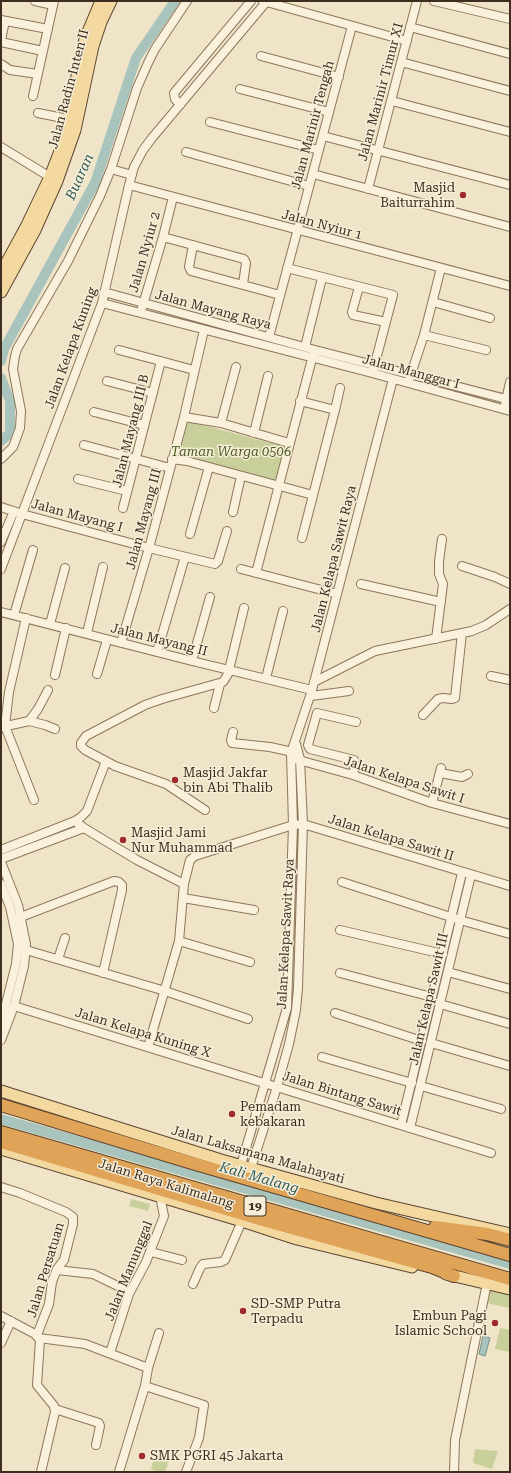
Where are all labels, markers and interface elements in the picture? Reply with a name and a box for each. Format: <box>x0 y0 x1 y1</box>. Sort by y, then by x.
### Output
street label: Jalan Marinir Timur XI <box>355 21 407 163</box>
street label: Jalan Radin Inten II <box>46 27 92 151</box>
street label: Jalan Marinir Tengah <box>288 59 338 191</box>
water label: Buaran <box>62 151 98 203</box>
place label: Masjid Baiturrahim <box>380 180 455 211</box>
marker: Masjid Baiturrahim <box>458 190 468 200</box>
street label: Jalan Nyiur 1 <box>280 207 364 243</box>
street label: Jalan Nyiur 2 <box>126 210 164 294</box>
street label: Jalan Kelapa Kuning <box>42 285 100 411</box>
street label: Jalan Mayang Raya <box>153 287 273 333</box>
street label: Jalan Manggar I <box>361 352 461 392</box>
street label: Jalan Mayang III B <box>109 373 153 489</box>
park label: Taman Warga 0506 <box>171 444 291 460</box>
street label: Jalan Mayang III <box>123 467 165 571</box>
street label: Jalan Kelapa Sawit Raya <box>308 484 360 634</box>
street label: Jalan Mayang I <box>29 496 125 536</box>
street label: Jalan Mayang II <box>109 620 209 660</box>
street label: Jalan Kelapa Sawit I <box>342 753 466 807</box>
place label: Masjid Jakfar bin Abi Thalib <box>183 765 273 796</box>
marker: Masjid Jakfar bin Abi Thalib <box>170 775 180 785</box>
street label: Jalan Kelapa Sawit II <box>326 811 456 865</box>
place label: Masjid Jami Nur Muhammad <box>131 825 233 856</box>
marker: Masjid Jami Nur Muhammad <box>118 835 128 845</box>
street label: Jalan Kelapa Sawit Raya <box>274 858 298 1010</box>
street label: Jalan Kelapa Sawit III <box>406 931 452 1067</box>
street label: Jalan Kelapa Kuning X <box>73 1005 213 1061</box>
street label: Jalan Bintang Sawit <box>281 1068 403 1120</box>
place label: Pemadam kebakaran <box>240 1099 306 1130</box>
marker: Pemadam kebakaran <box>227 1109 237 1119</box>
street label: Jalan Laksamana Malahayati <box>169 1123 347 1187</box>
street label: Jalan Raya Kalimalang <box>97 1156 235 1212</box>
water label: Kali Malang <box>217 1159 301 1197</box>
road number: 19 <box>244 1196 266 1216</box>
street label: Jalan Manunggal <box>102 1219 156 1323</box>
street label: Jalan Persatuan <box>24 1220 68 1320</box>
place label: SD-SMP Putra Terpadu <box>251 1296 341 1327</box>
marker: SD-SMP Putra Terpadu <box>238 1306 248 1316</box>
place label: Embun Pagi Islamic School <box>394 1308 487 1339</box>
marker: Embun Pagi Islamic School <box>490 1318 500 1328</box>
place label: SMK PGRI 45 Jakarta <box>150 1448 283 1464</box>
marker: SMK PGRI 45 Jakarta <box>137 1451 147 1461</box>

